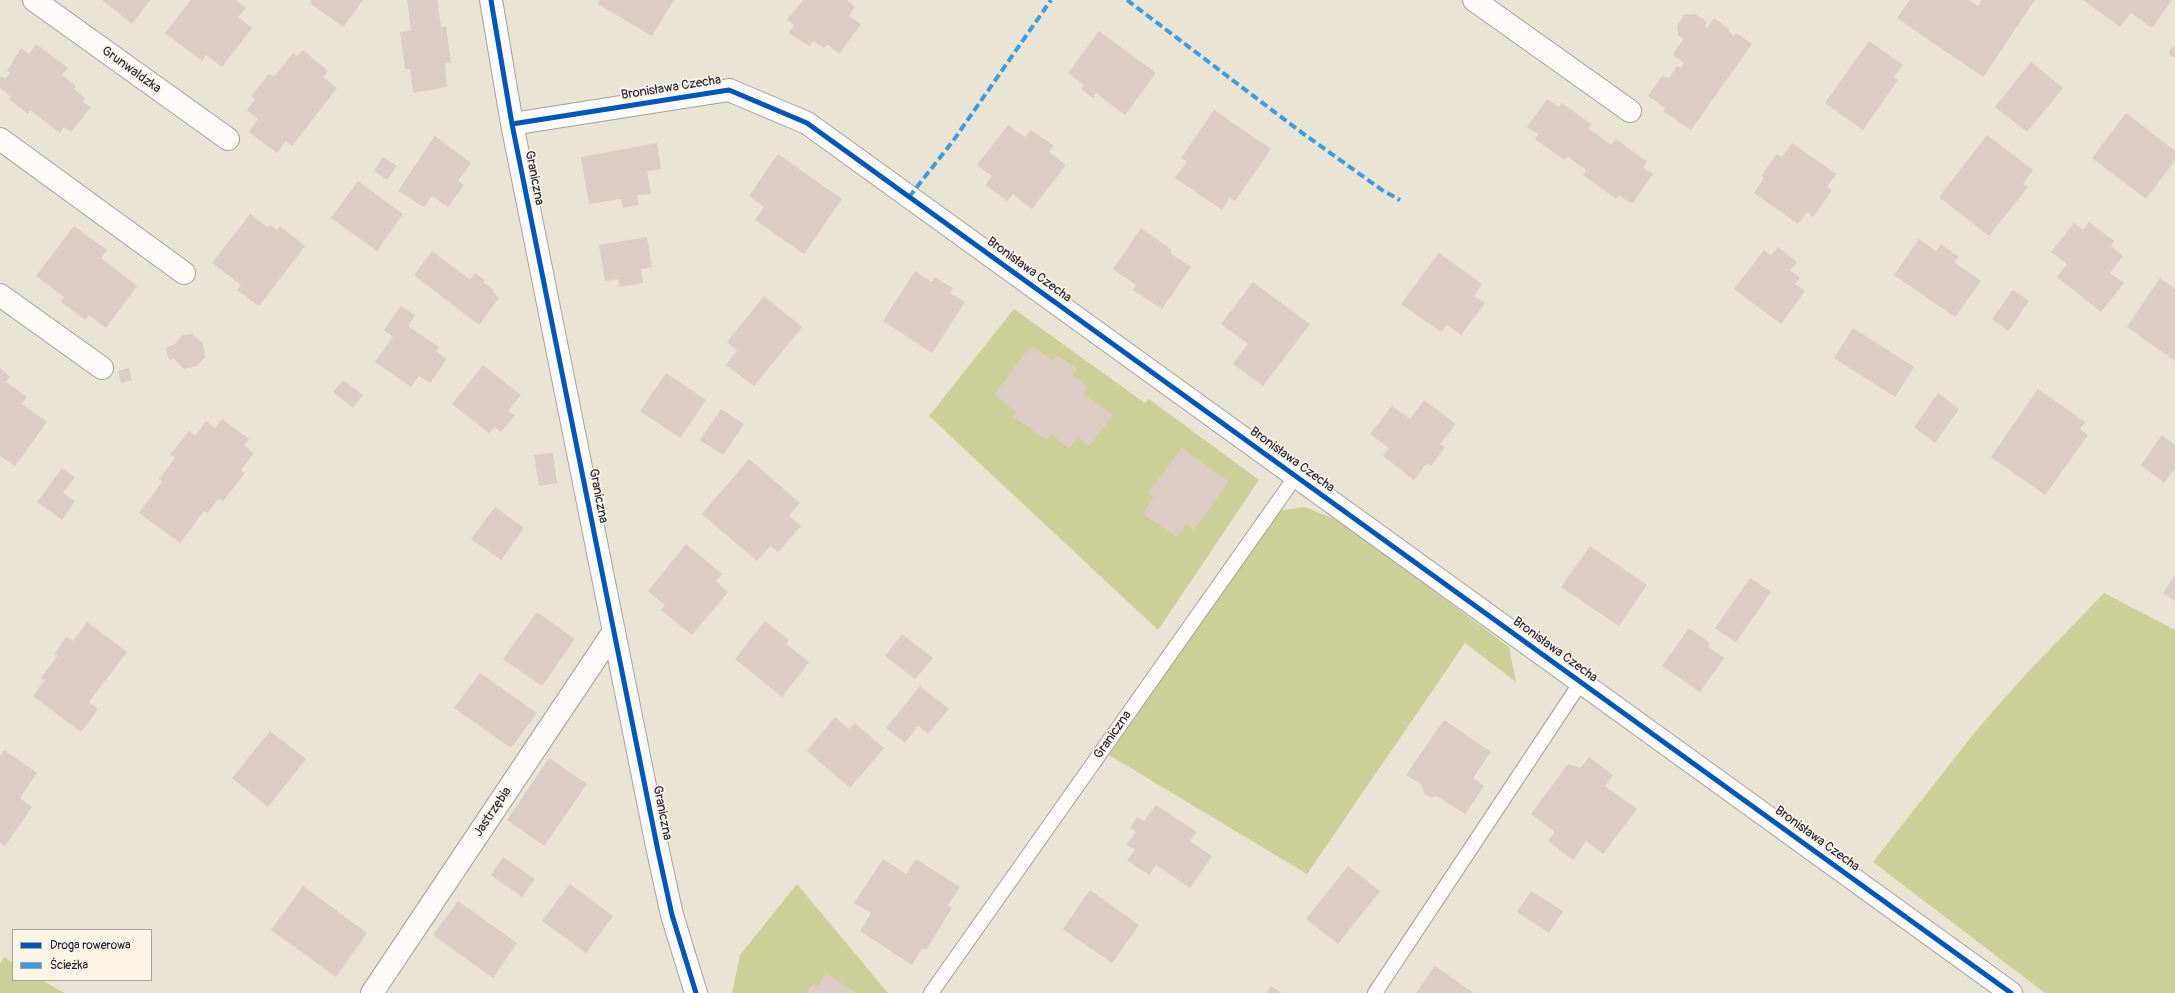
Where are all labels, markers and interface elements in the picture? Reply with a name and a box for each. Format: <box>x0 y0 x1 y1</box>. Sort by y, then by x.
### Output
street label: Grunwaldzka <box>98 43 164 97</box>
street label: Bronisława Czecha <box>620 72 722 104</box>
street label: Graniczna <box>521 149 547 207</box>
street label: Bronisława Czecha <box>984 234 1074 306</box>
street label: Bronisława Czecha <box>1247 424 1337 496</box>
street label: Graniczna <box>585 467 611 525</box>
street label: Bronisława Czecha <box>1510 614 1600 686</box>
street label: Graniczna <box>1091 708 1135 762</box>
street label: Jastrzębia <box>471 784 515 840</box>
street label: Graniczna <box>649 784 675 842</box>
street label: Bronisława Czecha <box>1772 803 1862 875</box>
legend <box>12 929 152 981</box>
text: Droga rowerowa <box>50 938 131 953</box>
text: Ścieżka <box>50 958 88 973</box>

